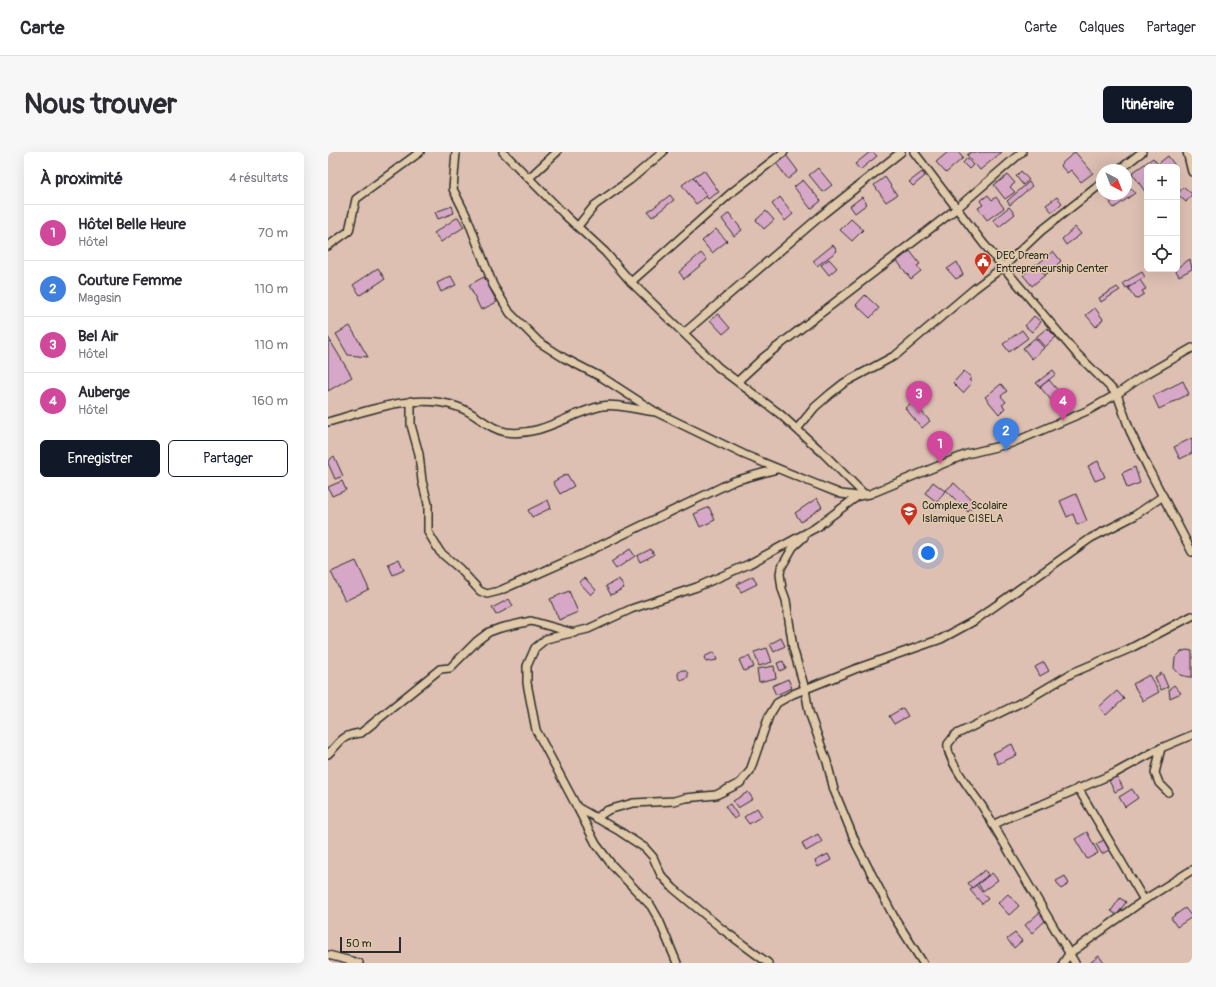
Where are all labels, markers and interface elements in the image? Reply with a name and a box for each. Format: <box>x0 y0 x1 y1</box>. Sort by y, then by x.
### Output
text: Carte <box>20 16 64 40</box>
text: Carte <box>1024 19 1057 36</box>
text: Calques <box>1079 19 1124 36</box>
text: Partager <box>1146 19 1196 36</box>
button: Itinéraire <box>1103 86 1192 123</box>
text: Nous trouver <box>24 87 177 122</box>
north arrow <box>1096 164 1132 200</box>
map controls <box>1144 164 1180 272</box>
button: + <box>1144 164 1180 200</box>
text: À proximité <box>40 168 123 189</box>
text: 4 résultats <box>229 170 288 186</box>
button: − <box>1144 200 1180 236</box>
text: Hôtel Belle Heure <box>78 215 186 234</box>
text: 1 <box>50 225 56 241</box>
text: 70 m <box>258 225 288 241</box>
text: Hôtel <box>78 234 108 250</box>
button: locate <box>1144 236 1180 272</box>
place label: DEC Dream Entrepreneurship Center <box>996 249 1108 275</box>
public building icon: DEC Dream Entrepreneurship Center <box>973 251 993 276</box>
text: Couture Femme <box>78 271 182 290</box>
text: 2 <box>49 281 57 297</box>
text: 110 m <box>255 281 288 297</box>
text: Magasin <box>78 290 121 306</box>
text: Bel Air <box>78 327 118 346</box>
text: 3 <box>49 337 57 353</box>
text: 110 m <box>255 337 288 353</box>
text: Hôtel <box>78 346 108 362</box>
pin: 3 <box>906 381 932 414</box>
text: Auberge <box>78 383 130 402</box>
pin: 4 <box>1050 388 1076 421</box>
text: 4 <box>49 393 57 409</box>
text: 160 m <box>252 393 288 409</box>
text: Hôtel <box>78 402 108 418</box>
pin: 2 <box>993 418 1019 451</box>
pin: 1 <box>927 431 953 464</box>
button: Enregistrer <box>40 440 160 477</box>
button: Partager <box>168 440 288 477</box>
place label: Complexe Scolaire Islamique CISELA <box>922 499 1008 525</box>
school or university icon: Complexe Scolaire Islamique CISELA <box>899 501 919 526</box>
your location <box>918 543 938 563</box>
scale bar <box>340 935 401 954</box>
text: 50 m <box>346 937 372 950</box>

